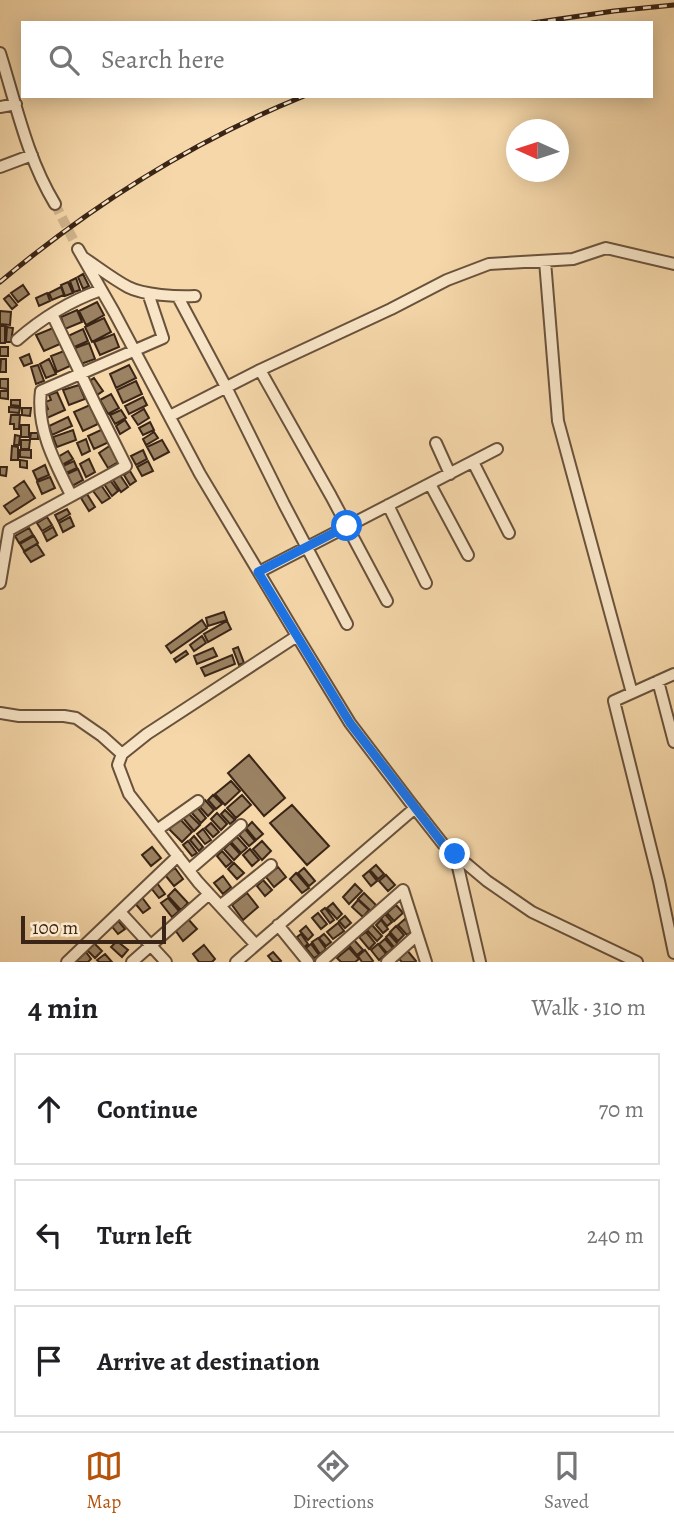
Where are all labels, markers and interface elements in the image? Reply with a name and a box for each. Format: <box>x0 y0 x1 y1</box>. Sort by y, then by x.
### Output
search box <box>21 21 653 98</box>
icon: search <box>45 41 83 79</box>
text: Search here <box>101 42 225 77</box>
north arrow <box>506 119 569 182</box>
route start <box>331 510 362 541</box>
route end <box>439 838 470 869</box>
scale bar <box>21 913 166 945</box>
text: 100 m <box>32 915 78 941</box>
text: 4 min <box>28 988 98 1028</box>
text: Walk · 310 m <box>532 992 646 1023</box>
icon: ahead <box>30 1090 68 1128</box>
text: Continue <box>97 1092 198 1127</box>
text: 70 m <box>598 1094 644 1125</box>
icon: left <box>30 1216 68 1254</box>
text: Turn left <box>97 1218 192 1253</box>
text: 240 m <box>587 1220 644 1251</box>
icon: arrive <box>30 1342 68 1380</box>
text: Arrive at destination <box>97 1344 320 1379</box>
tab: Map <box>85 1447 123 1515</box>
tab: Directions <box>293 1447 374 1515</box>
tab: Saved <box>544 1447 589 1515</box>

